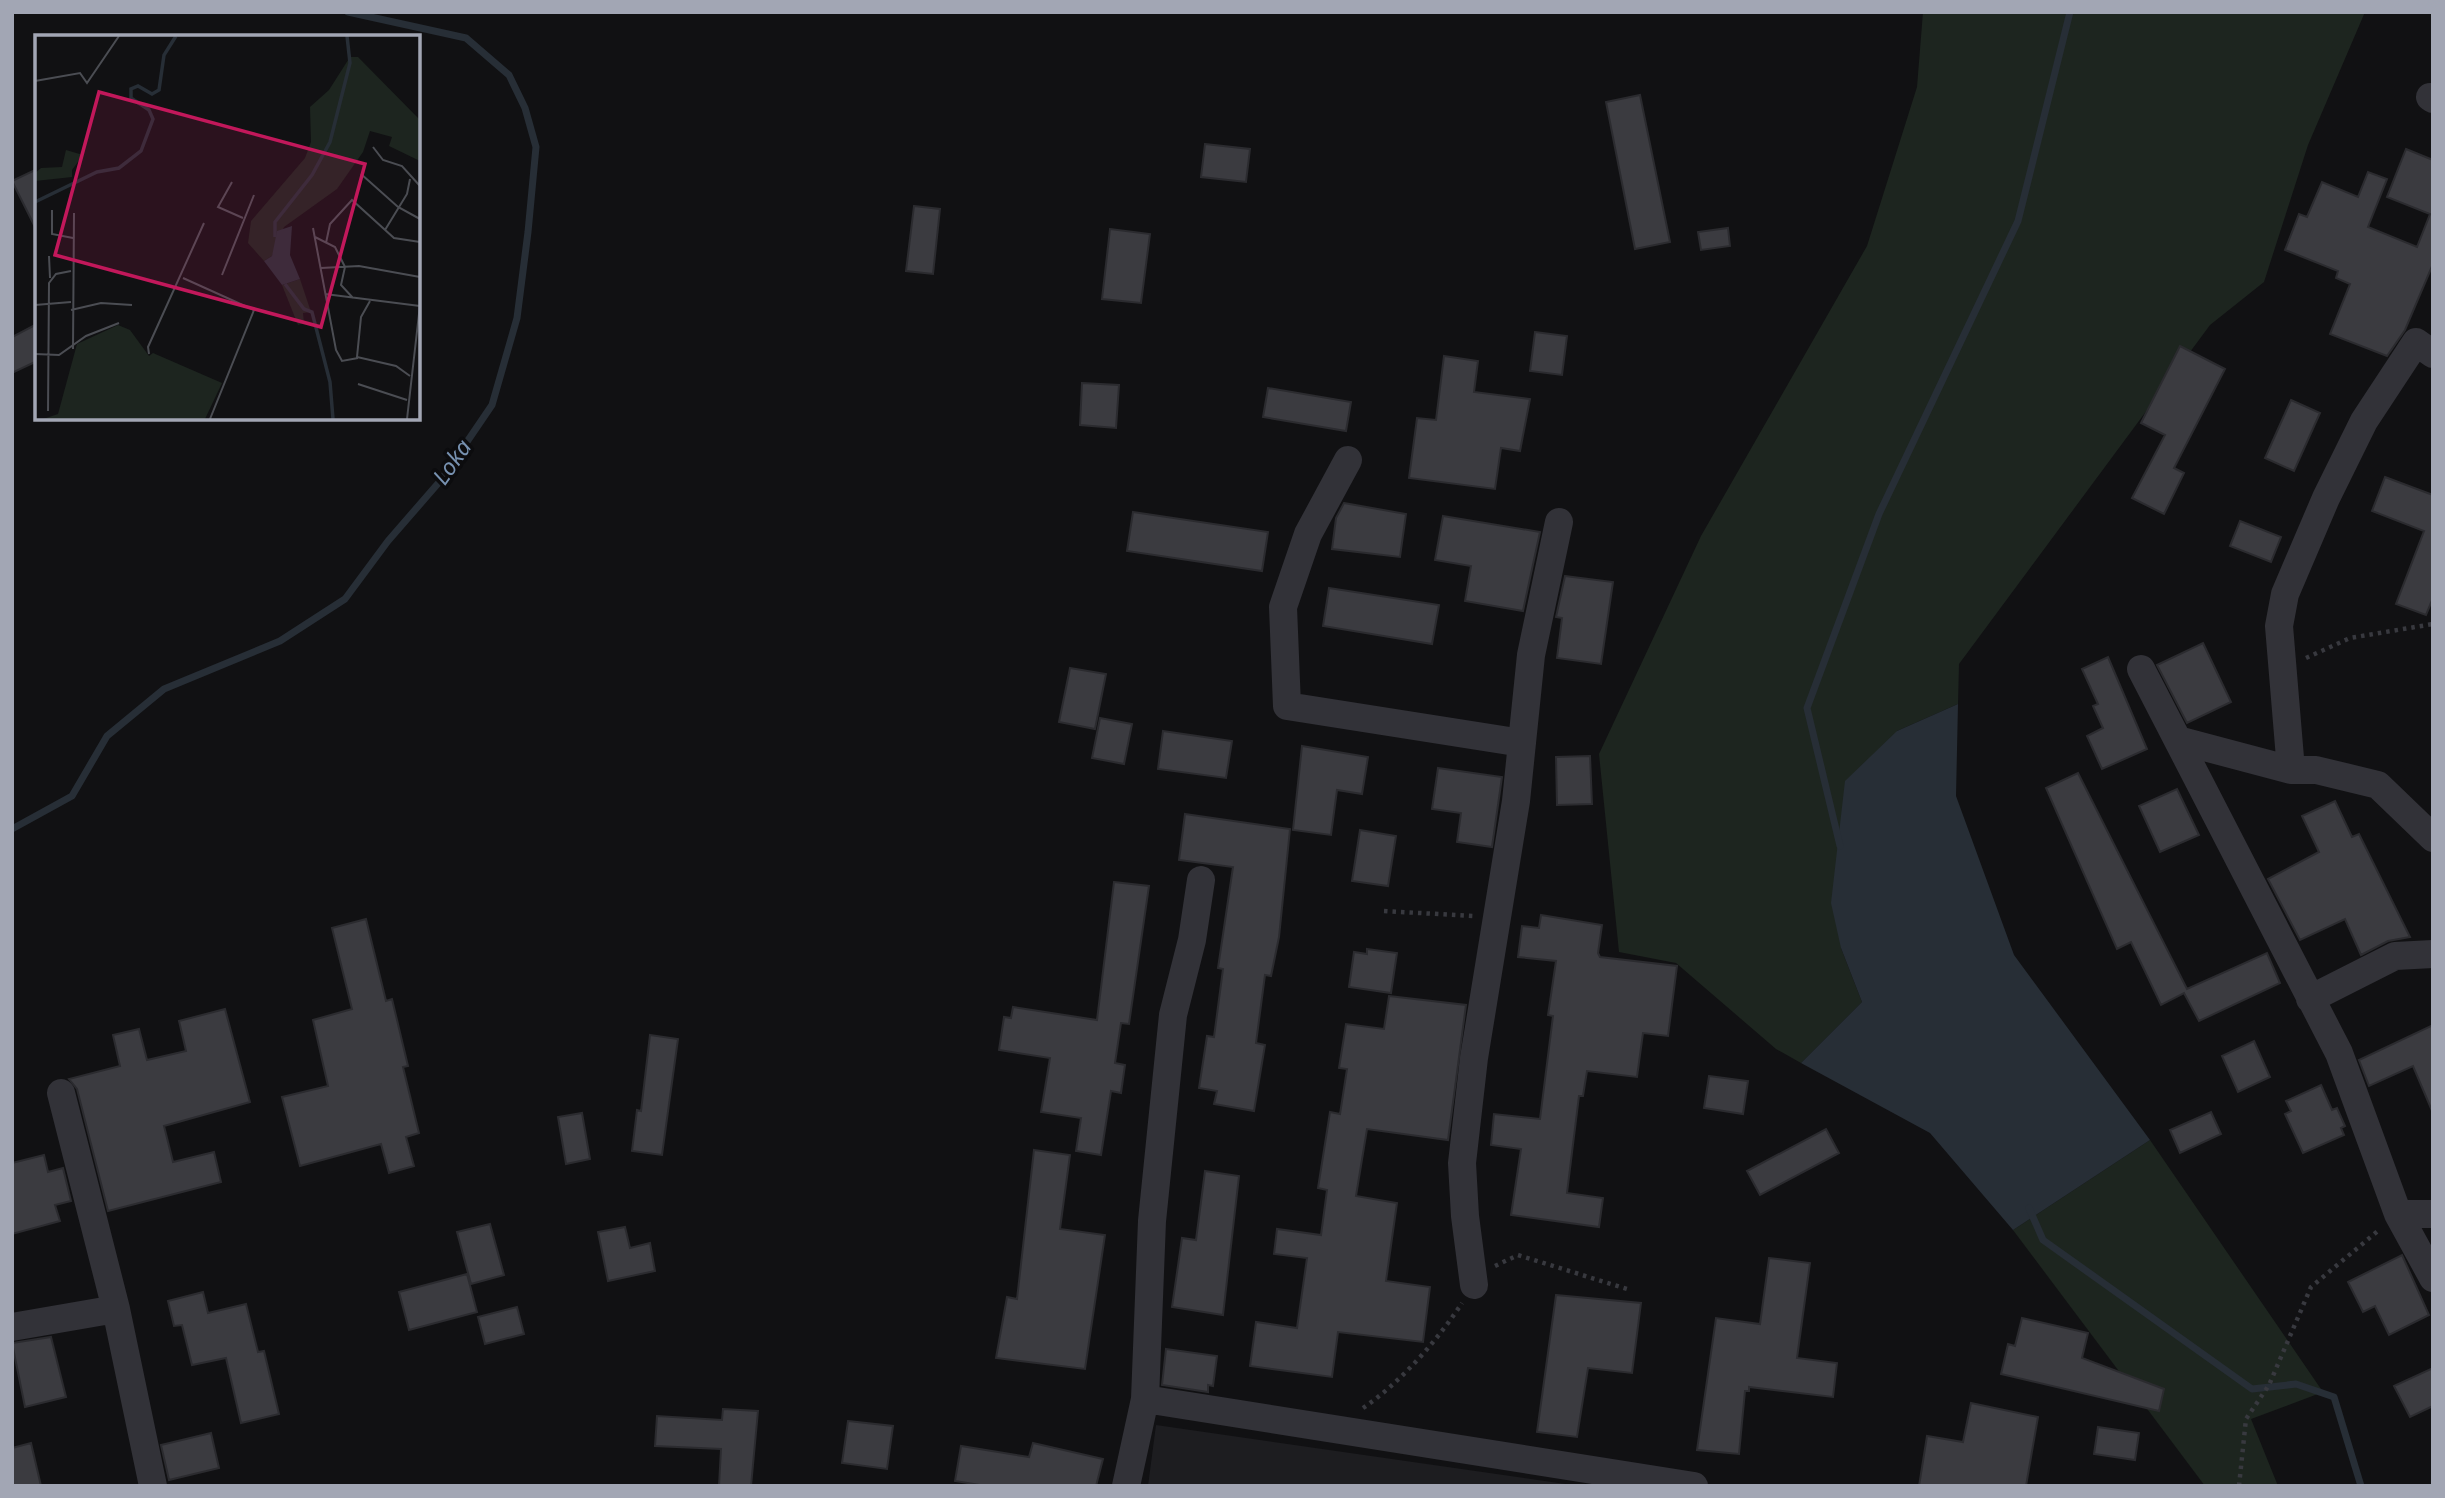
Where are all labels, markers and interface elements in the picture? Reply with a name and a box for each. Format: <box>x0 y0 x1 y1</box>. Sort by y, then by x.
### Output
inset map <box>35 35 420 420</box>
water label: Loka <box>424 432 478 490</box>

